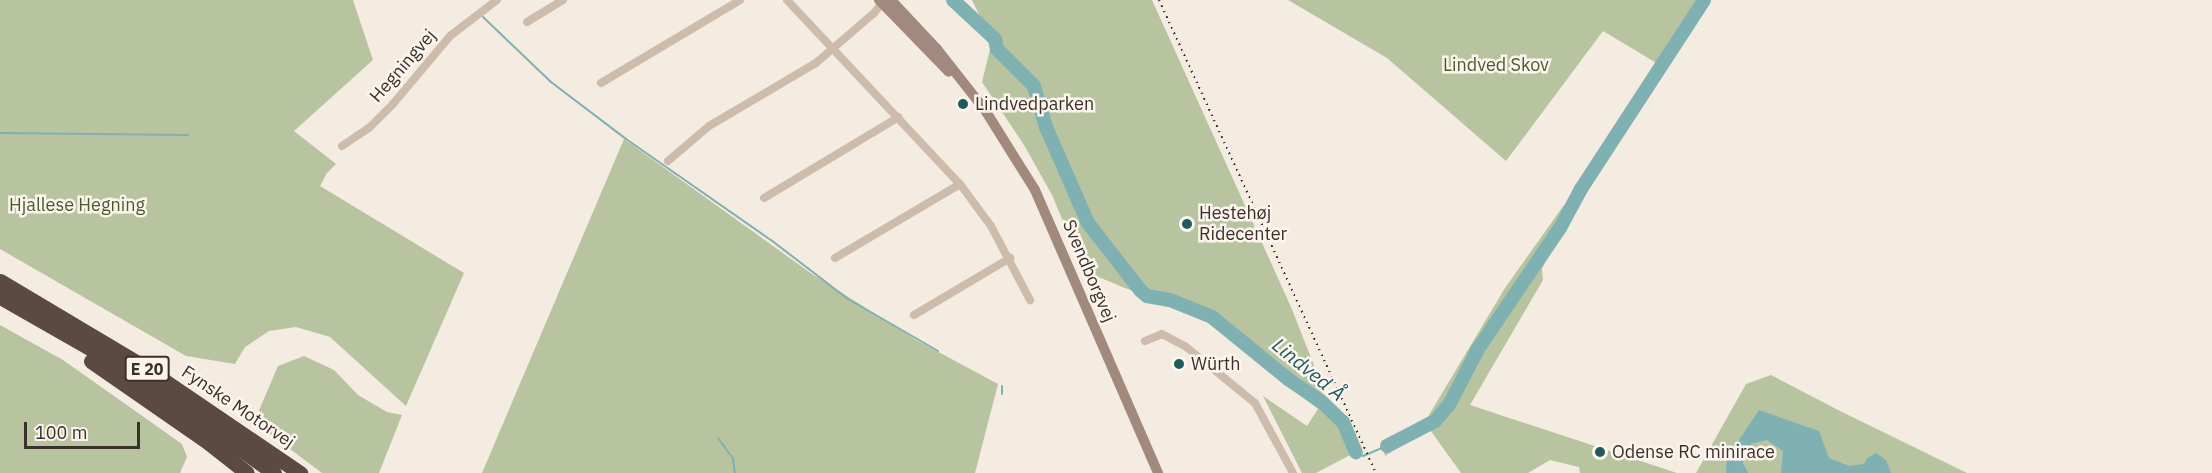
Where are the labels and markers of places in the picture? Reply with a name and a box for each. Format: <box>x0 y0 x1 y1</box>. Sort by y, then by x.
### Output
place label: Lindvedparken <box>975 93 1094 115</box>
marker: Lindvedparken <box>956 97 970 111</box>
place label: Hestehøj Ridecenter <box>1199 203 1287 246</box>
marker: Hestehøj Ridecenter <box>1180 217 1194 231</box>
place label: Würth <box>1191 353 1240 375</box>
marker: Würth <box>1172 357 1186 371</box>
place label: Odense RC minirace <box>1612 441 1775 463</box>
marker: Odense RC minirace <box>1593 445 1607 459</box>

